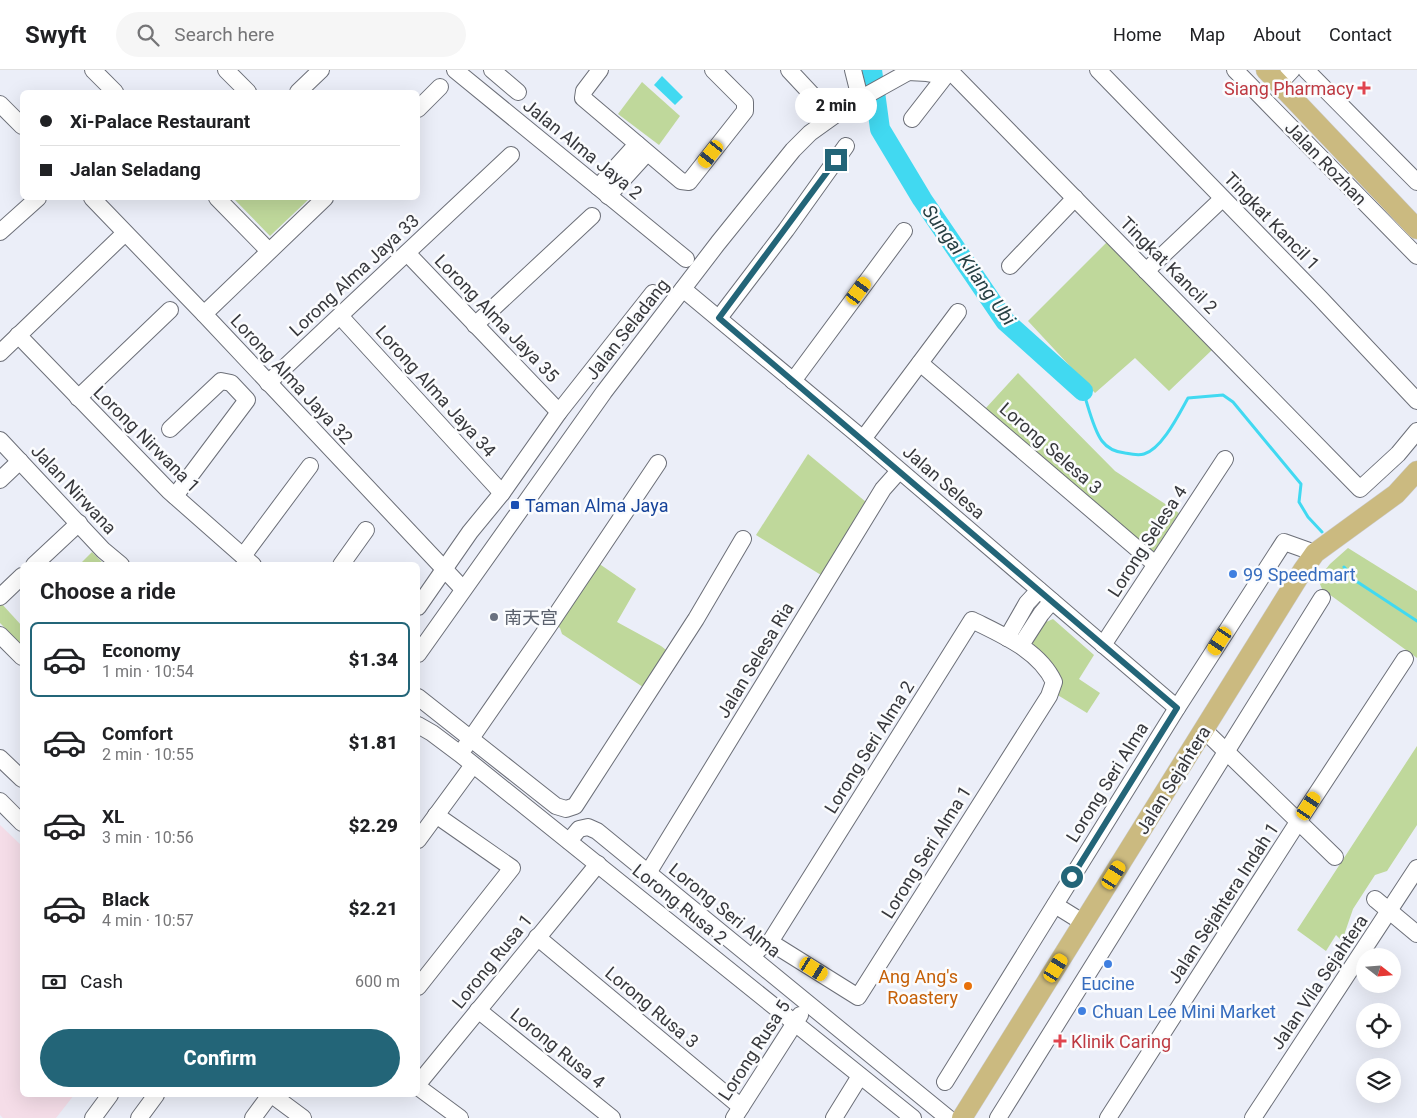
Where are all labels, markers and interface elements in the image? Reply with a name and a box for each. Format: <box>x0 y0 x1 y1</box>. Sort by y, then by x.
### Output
search box <box>116 12 466 57</box>
text: Swyft <box>25 21 86 49</box>
icon: search <box>134 21 162 49</box>
text: Search here <box>174 23 274 46</box>
text: Home <box>1113 24 1162 45</box>
text: Map <box>1190 24 1225 45</box>
text: About <box>1253 24 1301 45</box>
text: Contact <box>1329 24 1392 45</box>
place label: Siang Pharmacy <box>1224 78 1354 99</box>
marker: Siang Pharmacy <box>1358 82 1370 94</box>
callout: 2 min <box>795 88 877 122</box>
street label: Jalan Alma Jaya 2 <box>519 95 647 203</box>
text: 2 min <box>816 96 856 115</box>
text: Xi-Palace Restaurant <box>70 110 250 133</box>
street label: Jalan Rozhan <box>1281 117 1371 209</box>
car <box>695 138 726 170</box>
route end <box>825 149 847 171</box>
text: Jalan Seladang <box>70 158 201 181</box>
street label: Tingkat Kancil 1 <box>1220 168 1324 274</box>
water label: Sungai Kilang Ubi <box>918 200 1021 330</box>
street label: Lorong Alma Jaya 33 <box>285 210 423 340</box>
street label: Tingkat Kancil 2 <box>1116 212 1222 318</box>
street label: Lorong Alma Jaya 35 <box>431 250 563 386</box>
street label: Jalan Seladang <box>581 274 673 384</box>
car <box>844 274 873 308</box>
street label: Lorong Alma Jaya 32 <box>227 310 357 448</box>
street label: Lorong Alma Jaya 34 <box>372 321 500 461</box>
street label: Lorong Nirwana 1 <box>89 381 205 497</box>
street label: Lorong Selesa 3 <box>996 398 1106 498</box>
street label: Jalan Nirwana <box>27 440 121 538</box>
street label: Jalan Selesa <box>899 441 989 523</box>
street label: Lorong Selesa 4 <box>1103 481 1191 601</box>
place label: Taman Alma Jaya <box>525 495 668 516</box>
marker: Taman Alma Jaya <box>509 499 521 511</box>
place label: 99 Speedmart <box>1243 564 1356 585</box>
marker: 99 Speedmart <box>1227 568 1239 580</box>
text: Choose a ride <box>40 579 176 604</box>
street label: Jalan Selesa Ria <box>712 598 798 722</box>
place label: 南天宫 <box>504 607 558 628</box>
marker: 南天宫 <box>488 611 500 623</box>
car <box>1205 624 1234 658</box>
icon: car <box>42 637 87 682</box>
text: Economy <box>102 639 181 662</box>
text: $1.34 <box>349 648 398 671</box>
text: 1 min · 10:54 <box>102 662 194 681</box>
street label: Lorong Seri Alma 2 <box>820 677 918 817</box>
street label: Lorong Seri Alma <box>1062 718 1152 846</box>
icon: car <box>42 720 87 765</box>
text: Comfort <box>102 722 173 745</box>
street label: Jalan Sejahtera <box>1131 722 1215 838</box>
text: $1.81 <box>349 731 398 754</box>
text: 2 min · 10:55 <box>102 745 194 764</box>
street label: Lorong Seri Alma 1 <box>877 782 975 922</box>
car <box>1294 789 1323 823</box>
icon: car <box>42 803 87 848</box>
text: XL <box>102 805 124 828</box>
text: $2.29 <box>349 814 398 837</box>
street label: Jalan Sejahtera Indah 1 <box>1163 819 1283 987</box>
text: 3 min · 10:56 <box>102 828 194 847</box>
car <box>1099 858 1128 892</box>
street label: Lorong Seri Alma <box>665 859 785 961</box>
street label: Lorong Rusa 2 <box>629 860 731 948</box>
route start <box>1061 866 1083 888</box>
icon: car <box>42 886 87 931</box>
text: Black <box>102 888 149 911</box>
text: $2.21 <box>349 897 398 920</box>
street label: Lorong Rusa 1 <box>448 910 536 1012</box>
text: 4 min · 10:57 <box>102 911 194 930</box>
street label: Jalan Vila Sejahtera <box>1266 911 1372 1053</box>
north arrow <box>1356 948 1401 992</box>
map controls <box>1356 948 1401 1103</box>
car <box>1041 951 1070 985</box>
car <box>797 955 830 983</box>
marker: Eucine <box>1102 958 1114 970</box>
street label: Lorong Rusa 3 <box>601 962 703 1052</box>
place label: Ang Ang's Roastery <box>878 966 958 1008</box>
icon: cash <box>40 968 68 996</box>
text: Cash <box>80 970 123 993</box>
text: 600 m <box>355 972 400 991</box>
place label: Eucine <box>1081 973 1135 994</box>
marker: Ang Ang's Roastery <box>962 980 974 992</box>
street label: Lorong Rusa 5 <box>714 996 794 1104</box>
place label: Chuan Lee Mini Market <box>1092 1001 1276 1022</box>
button: locate <box>1356 1003 1401 1048</box>
street label: Lorong Rusa 4 <box>507 1004 609 1092</box>
marker: Chuan Lee Mini Market <box>1076 1005 1088 1017</box>
button: Confirm <box>40 1029 400 1087</box>
place label: Klinik Caring <box>1071 1031 1171 1052</box>
marker: Klinik Caring <box>1053 1034 1067 1048</box>
button: layers <box>1356 1058 1401 1103</box>

